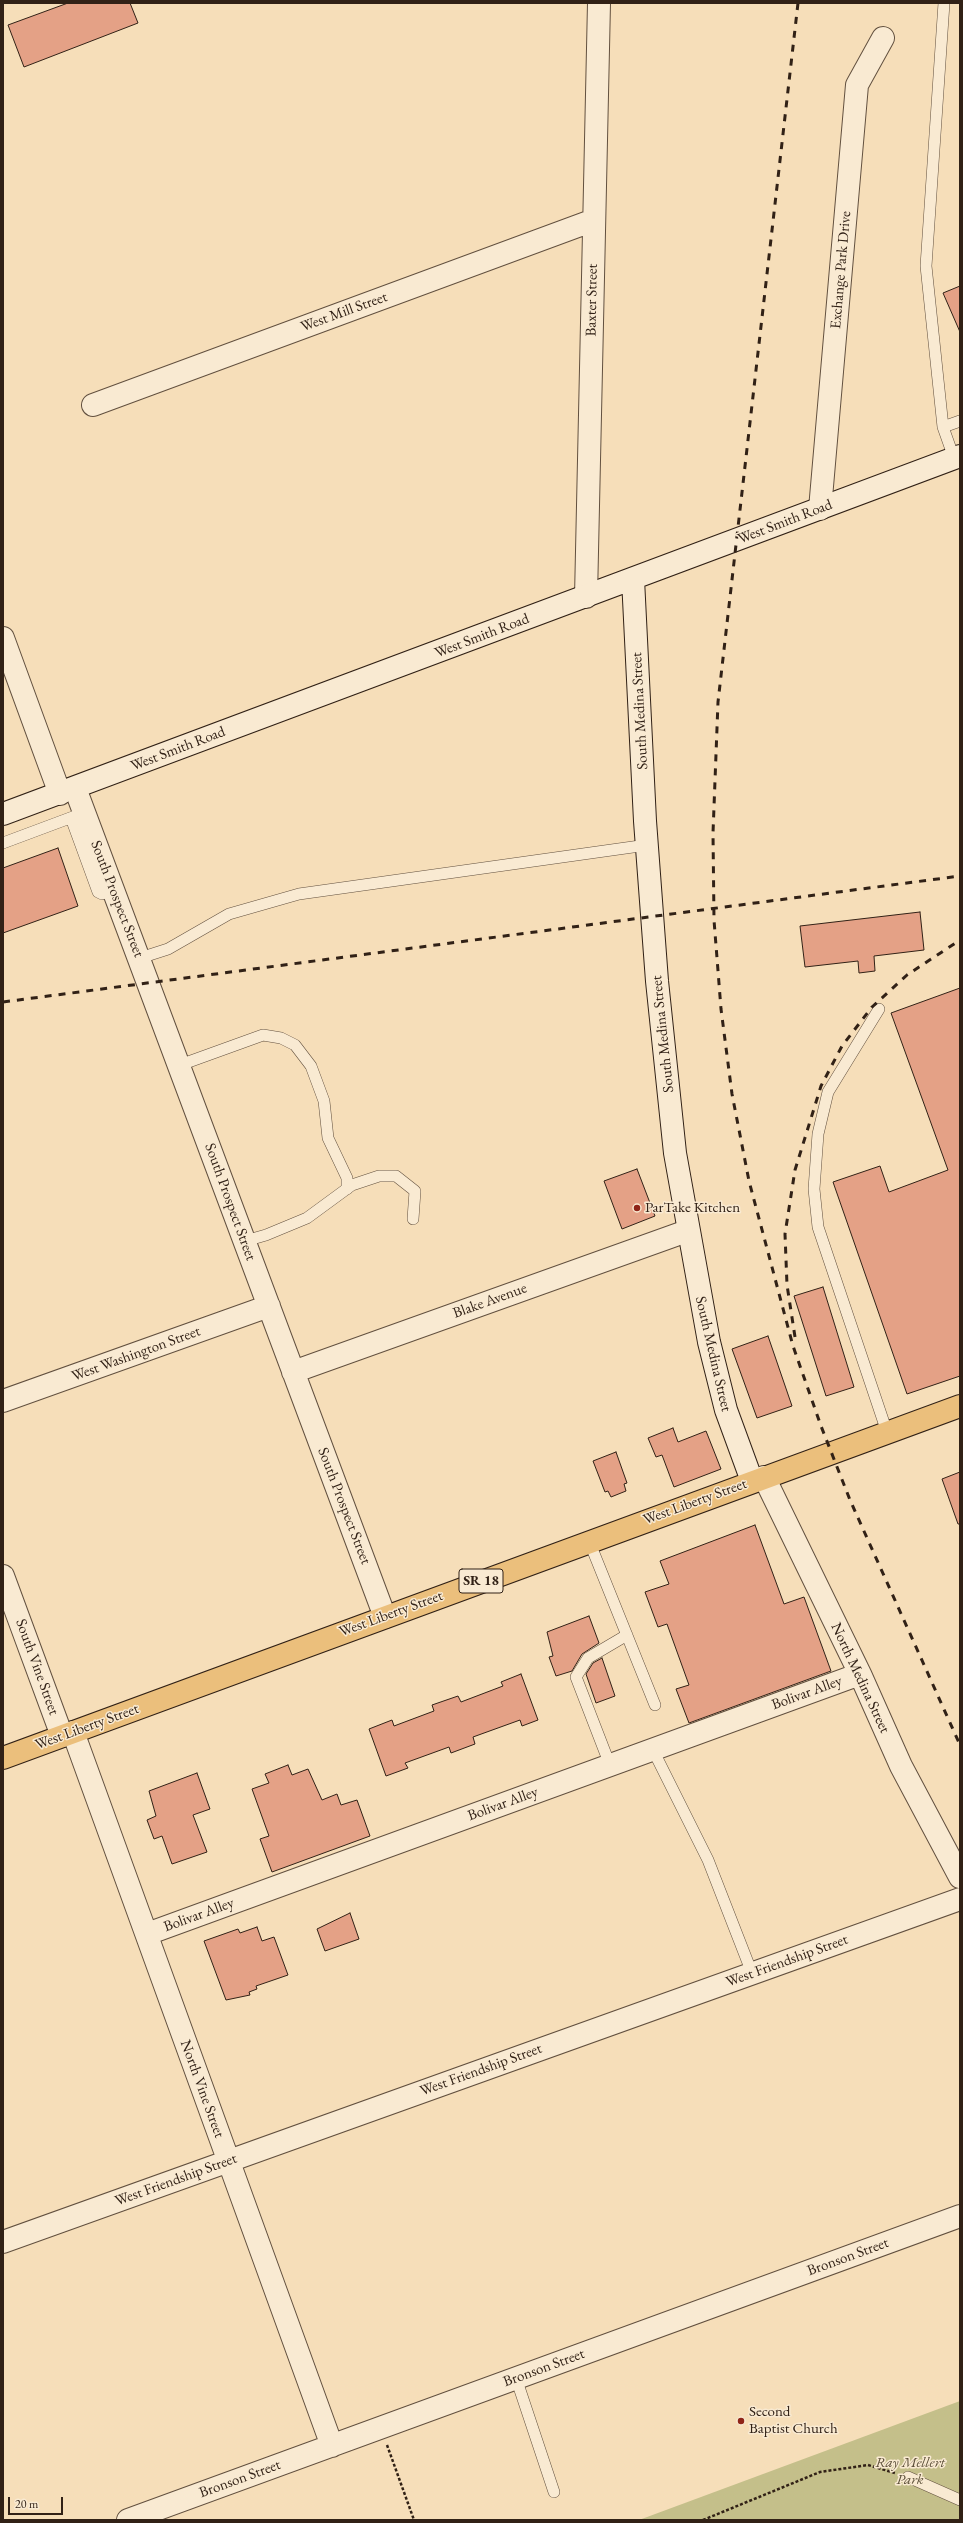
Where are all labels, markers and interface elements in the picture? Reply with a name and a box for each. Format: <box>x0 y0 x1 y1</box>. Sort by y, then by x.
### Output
street label: Exchange Park Drive <box>827 210 855 330</box>
street label: Baxter Street <box>582 263 602 337</box>
street label: West Mill Street <box>298 288 390 336</box>
street label: West Smith Road <box>735 496 835 548</box>
street label: West Smith Road <box>432 610 532 662</box>
street label: South Medina Street <box>628 652 652 770</box>
street label: West Smith Road <box>128 723 228 775</box>
street label: South Prospect Street <box>86 838 148 960</box>
street label: South Medina Street <box>648 974 678 1094</box>
street label: South Prospect Street <box>200 1141 260 1263</box>
place label: ParTake Kitchen <box>645 1199 740 1217</box>
marker: ParTake Kitchen <box>632 1203 642 1213</box>
street label: Blake Avenue <box>451 1279 529 1323</box>
street label: South Medina Street <box>691 1295 735 1413</box>
street label: West Washington Street <box>69 1322 203 1386</box>
street label: South Prospect Street <box>313 1445 375 1567</box>
street label: West Liberty Street <box>641 1475 749 1529</box>
road number: SR 18 <box>459 1569 503 1593</box>
street label: West Liberty Street <box>337 1587 445 1641</box>
street label: South Vine Street <box>11 1617 63 1717</box>
street label: North Medina Street <box>827 1620 893 1736</box>
street label: Bolivar Alley <box>769 1672 845 1714</box>
street label: West Liberty Street <box>33 1700 141 1754</box>
street label: Bolivar Alley <box>465 1783 541 1825</box>
street label: Bolivar Alley <box>161 1894 237 1936</box>
street label: West Friendship Street <box>724 1931 850 1991</box>
street label: North Vine Street <box>176 2038 228 2140</box>
street label: West Friendship Street <box>418 2040 544 2100</box>
street label: West Friendship Street <box>113 2150 239 2210</box>
street label: Bronson Street <box>805 2234 891 2280</box>
street label: Bronson Street <box>501 2345 587 2391</box>
place label: Second Baptist Church <box>749 2403 838 2438</box>
marker: Second Baptist Church <box>736 2416 746 2426</box>
park label: Ray Mellert Park <box>875 2454 945 2489</box>
street label: Bronson Street <box>197 2456 283 2502</box>
scale bar <box>10 2489 65 2515</box>
text: 20 m <box>15 2496 38 2512</box>

